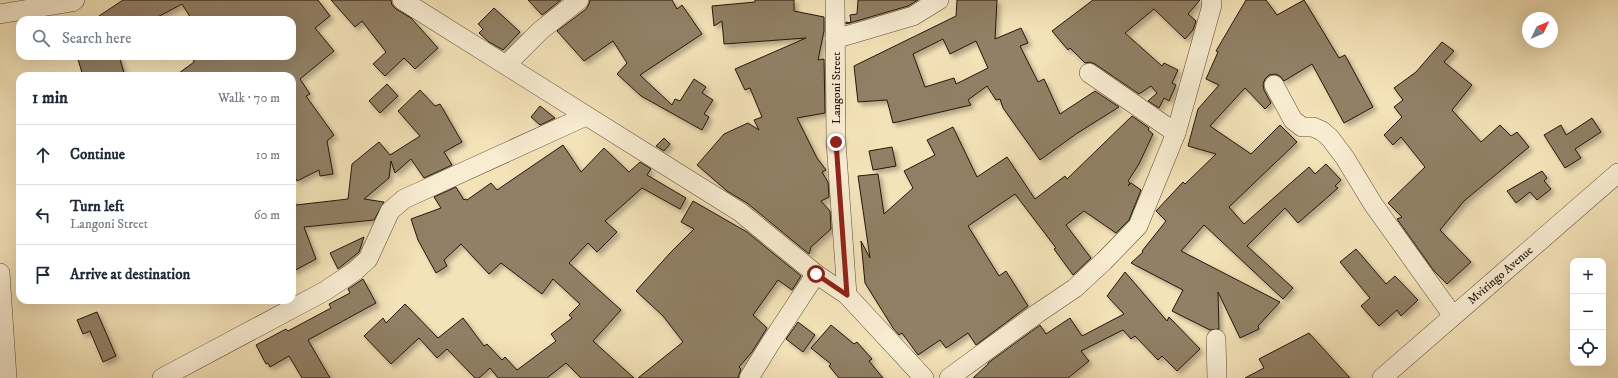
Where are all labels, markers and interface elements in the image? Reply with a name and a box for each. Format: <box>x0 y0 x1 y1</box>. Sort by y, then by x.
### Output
north arrow <box>1522 12 1558 48</box>
search box <box>16 16 296 60</box>
icon: search <box>30 27 52 49</box>
text: Search here <box>62 29 131 48</box>
street label: Langoni Street <box>829 52 844 124</box>
text: 1 min <box>32 87 68 109</box>
text: Walk · 70 m <box>218 90 280 106</box>
route end <box>827 133 845 151</box>
icon: ahead <box>32 144 54 166</box>
text: Continue <box>70 145 125 164</box>
text: 10 m <box>256 147 280 163</box>
text: Turn left <box>70 197 124 216</box>
icon: left <box>32 204 54 226</box>
text: 60 m <box>254 207 280 223</box>
text: Langoni Street <box>70 216 148 232</box>
street label: Mviringo Avenue <box>1465 243 1536 308</box>
map controls <box>1570 258 1606 366</box>
button: + <box>1570 258 1606 294</box>
icon: arrive <box>32 264 54 286</box>
text: Arrive at destination <box>70 265 190 284</box>
route start <box>807 265 825 283</box>
button: − <box>1570 294 1606 330</box>
button: locate <box>1570 330 1606 366</box>

